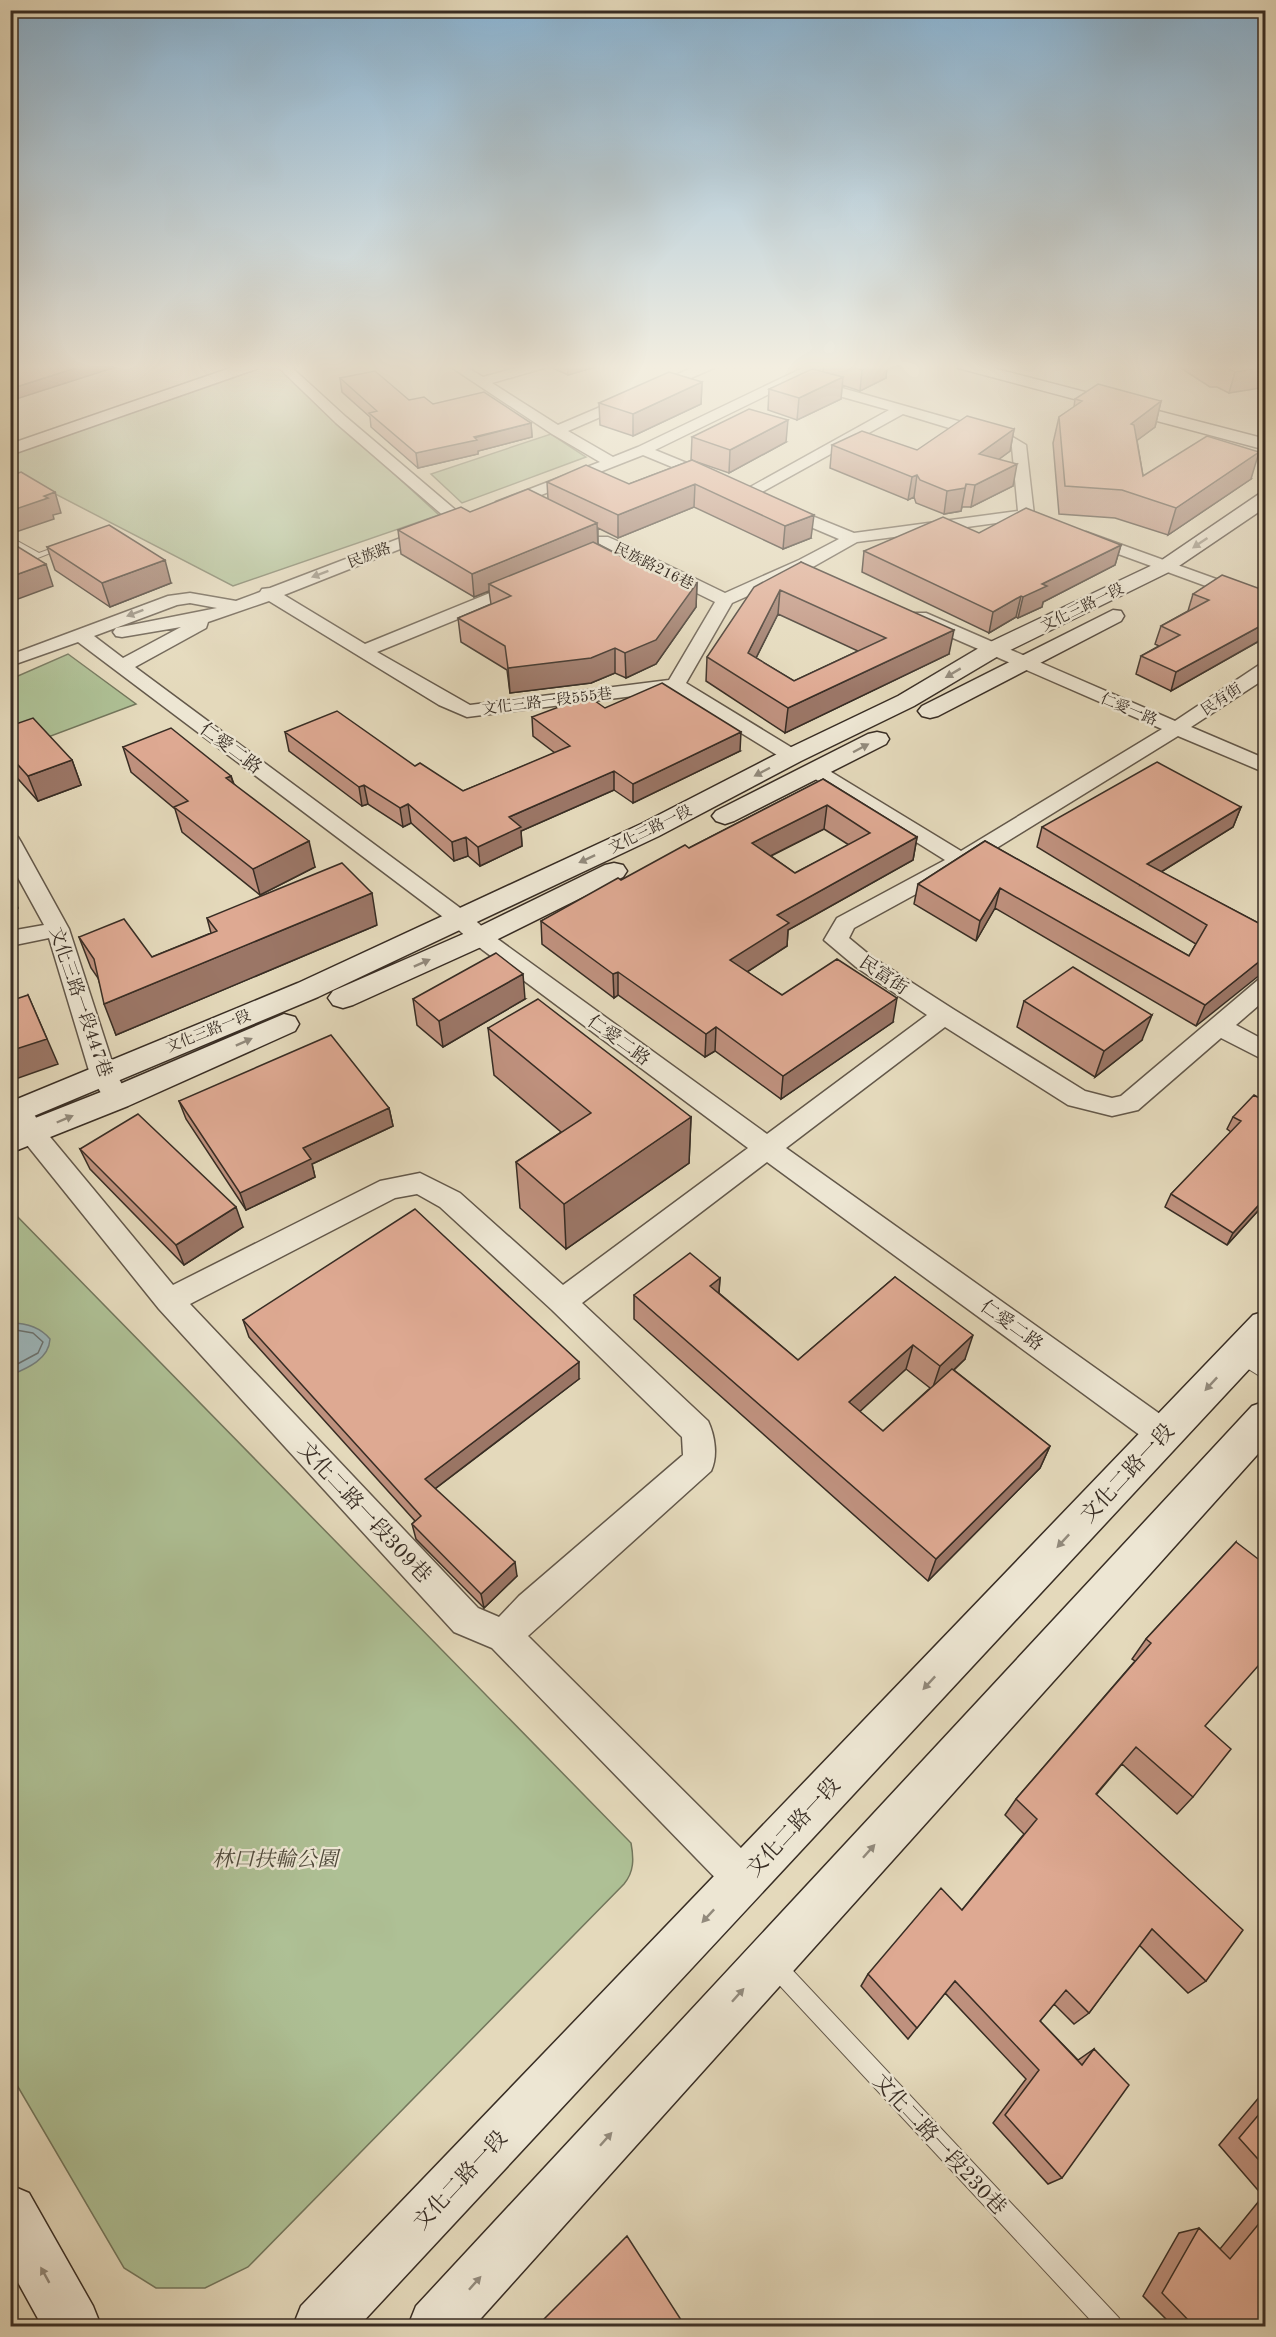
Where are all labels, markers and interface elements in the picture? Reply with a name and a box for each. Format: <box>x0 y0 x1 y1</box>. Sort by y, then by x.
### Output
one-way arrow <box>1192 538 1208 549</box>
street label: 民族路 <box>345 539 393 571</box>
street label: 民族路216巷 <box>611 540 696 593</box>
one-way arrow <box>311 569 329 579</box>
street label: 文化三路一段 <box>1038 580 1126 635</box>
one-way arrow <box>125 609 143 619</box>
one-way arrow <box>944 668 961 678</box>
street label: 民有街 <box>1198 680 1245 719</box>
street label: 文化三路一段555巷 <box>481 685 613 718</box>
street label: 仁愛一路 <box>1098 690 1160 729</box>
street label: 仁愛二路 <box>196 718 266 778</box>
one-way arrow <box>852 743 870 753</box>
one-way arrow <box>753 767 770 777</box>
street label: 文化三路一段 <box>606 802 694 857</box>
one-way arrow <box>579 855 596 864</box>
street label: 文化三路一段447巷 <box>46 924 116 1080</box>
street label: 民富街 <box>856 952 912 998</box>
one-way arrow <box>413 957 431 967</box>
street label: 文化三路一段 <box>163 1007 253 1056</box>
street label: 仁愛二路 <box>584 1011 654 1069</box>
one-way arrow <box>235 1037 252 1046</box>
one-way arrow <box>56 1114 74 1124</box>
street label: 仁愛二路 <box>977 1296 1047 1354</box>
one-way arrow <box>1205 1376 1218 1391</box>
street label: 文化二路一段 <box>1076 1419 1179 1527</box>
street label: 文化二路一段309巷 <box>294 1437 436 1587</box>
one-way arrow <box>1056 1534 1070 1548</box>
one-way arrow <box>923 1675 936 1690</box>
street label: 文化二路一段 <box>742 1773 845 1881</box>
one-way arrow <box>862 1844 876 1858</box>
park label: 林口扶輪公園 <box>212 1848 341 1871</box>
one-way arrow <box>702 1909 716 1923</box>
one-way arrow <box>731 1988 744 2003</box>
street label: 文化二路一段230巷 <box>869 2069 1011 2219</box>
street label: 文化二路一段 <box>409 2126 512 2234</box>
one-way arrow <box>599 2132 613 2146</box>
one-way arrow <box>40 2266 50 2283</box>
one-way arrow <box>468 2276 482 2291</box>

